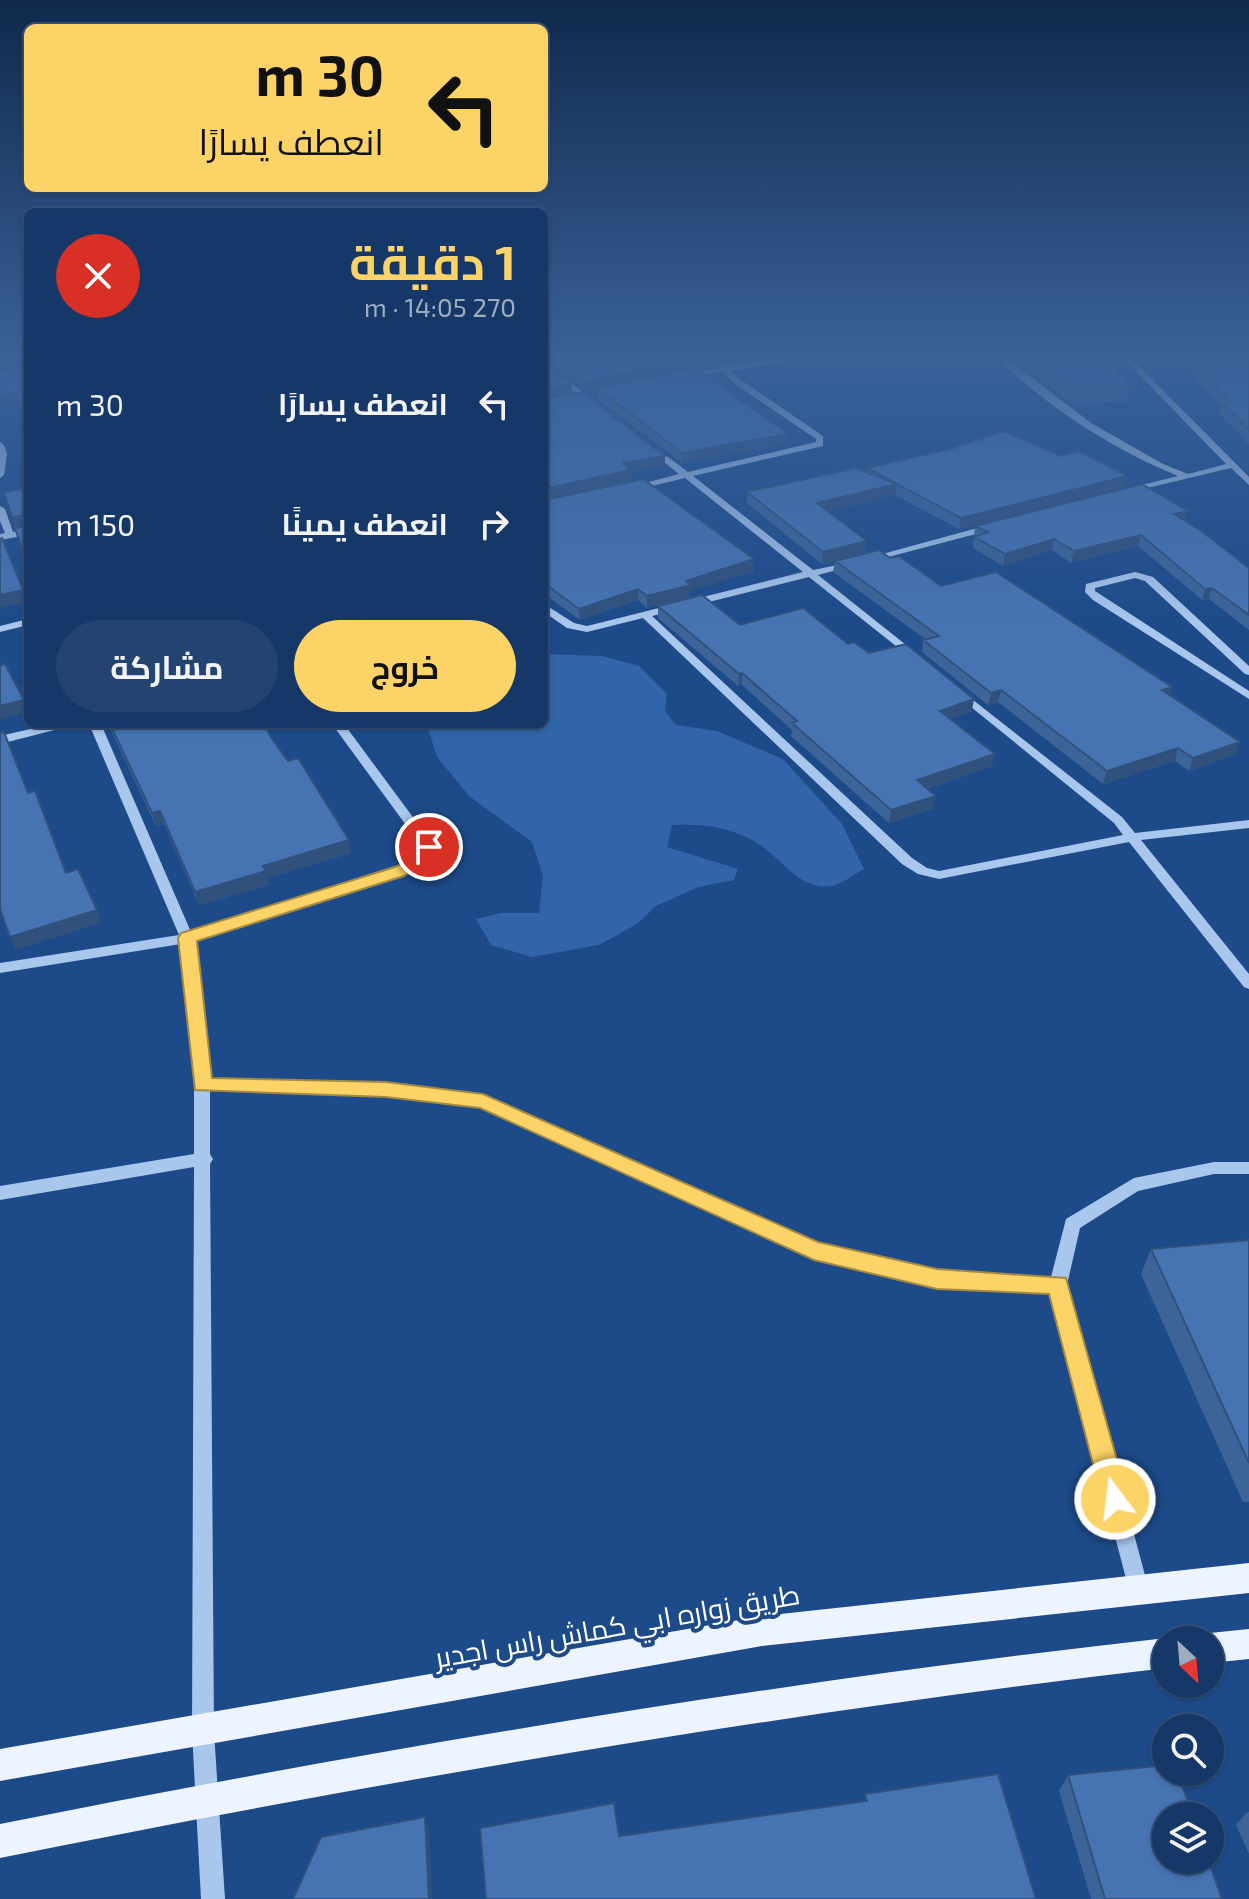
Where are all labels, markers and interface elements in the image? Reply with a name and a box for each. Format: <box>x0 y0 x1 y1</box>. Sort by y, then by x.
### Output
text: 30 m <box>255 40 384 107</box>
icon: left <box>412 56 516 160</box>
text: انعطف يسارًا <box>198 119 384 162</box>
text: 1 دقيقة <box>349 232 516 290</box>
button: close <box>56 234 140 318</box>
text: 270 m · 14:05 <box>364 291 516 322</box>
icon: left <box>472 382 516 426</box>
text: انعطف يسارًا <box>278 385 448 421</box>
text: 30 m <box>56 386 124 422</box>
icon: right <box>472 502 516 546</box>
text: انعطف يمينًا <box>282 505 448 541</box>
text: 150 m <box>56 506 135 542</box>
button: مشاركة <box>56 620 278 712</box>
button: خروج <box>294 620 516 712</box>
pin <box>395 813 463 881</box>
icon: arrive <box>407 825 451 869</box>
position arrow <box>1073 1457 1157 1541</box>
street label: طريق زواره ابي كماش راس اجدير <box>430 1576 803 1680</box>
north arrow <box>1152 1626 1224 1698</box>
map controls <box>1152 1626 1224 1874</box>
button: search <box>1152 1714 1224 1786</box>
button: layers <box>1152 1802 1224 1874</box>

